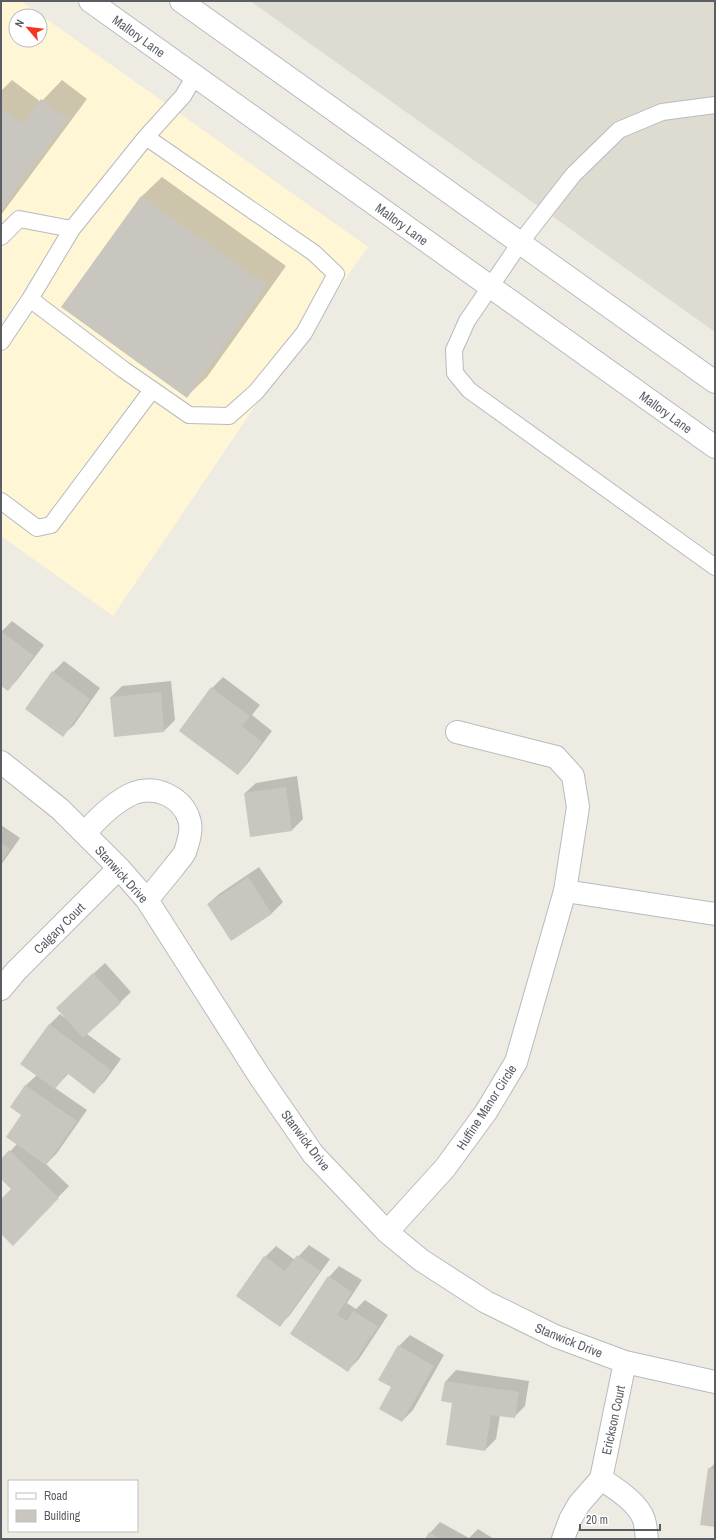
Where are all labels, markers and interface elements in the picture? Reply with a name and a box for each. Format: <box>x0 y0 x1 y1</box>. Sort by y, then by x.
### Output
north arrow <box>8 8 48 48</box>
street label: Mallory Lane <box>109 12 168 61</box>
text: N <box>11 17 27 29</box>
street label: Mallory Lane <box>372 200 431 249</box>
street label: Mallory Lane <box>636 388 695 437</box>
street label: Stanwick Drive <box>91 842 152 907</box>
street label: Calgary Court <box>30 899 89 958</box>
street label: Huffine Manor Circle <box>453 1061 520 1153</box>
street label: Stanwick Drive <box>277 1107 334 1174</box>
street label: Stanwick Drive <box>532 1319 605 1362</box>
street label: Erickson Court <box>598 1384 629 1456</box>
legend <box>8 1480 138 1532</box>
text: Road <box>44 1488 68 1504</box>
scale bar <box>580 1506 660 1532</box>
text: Building <box>44 1508 81 1524</box>
text: 20 m <box>586 1512 608 1528</box>

